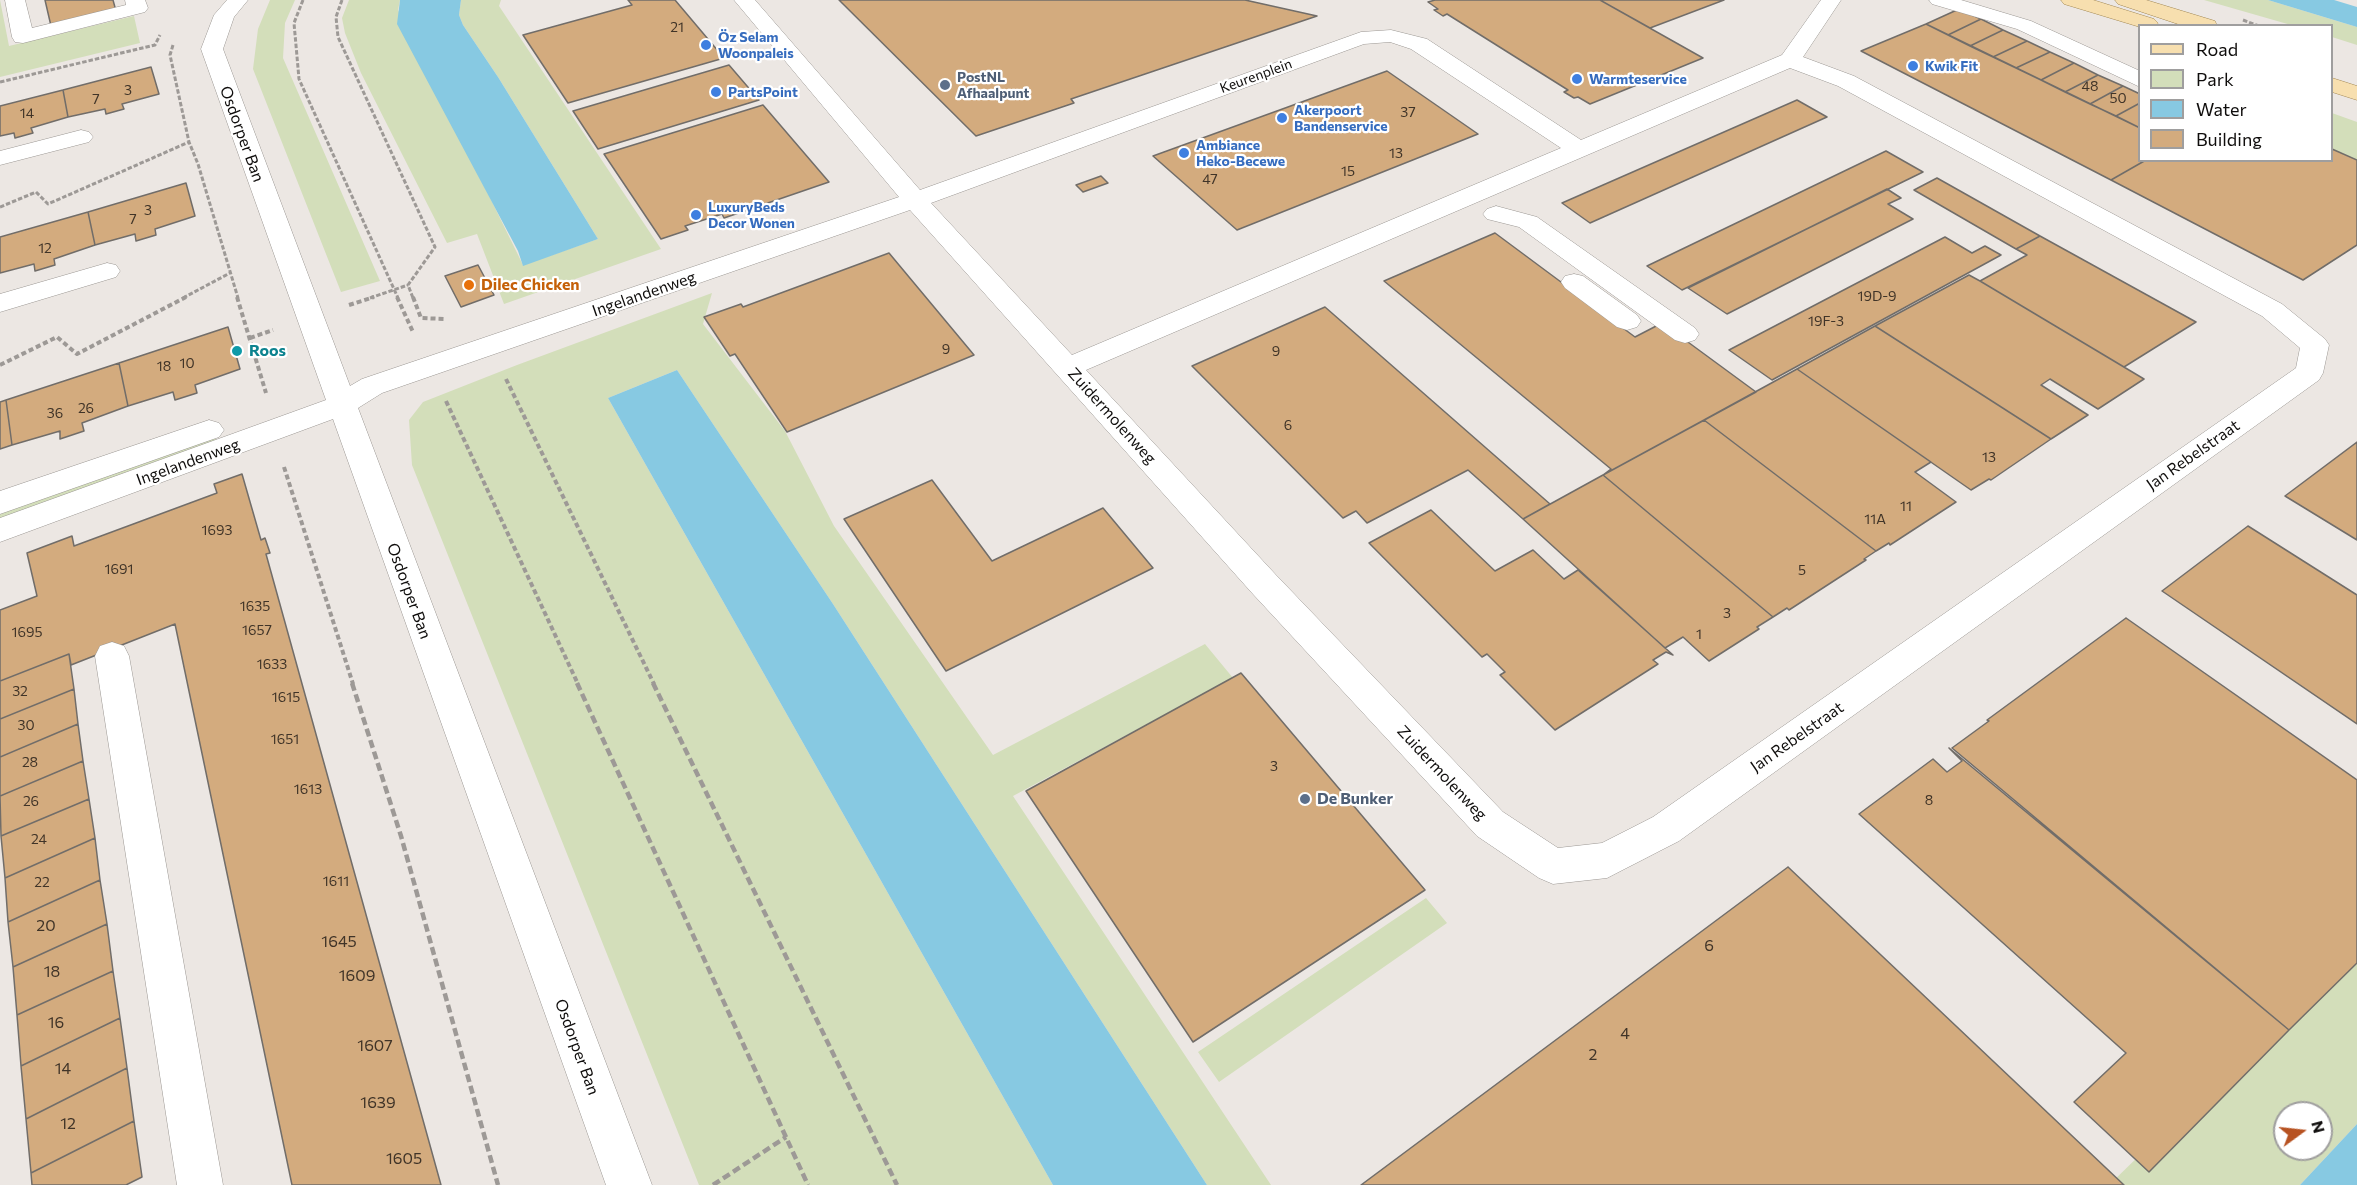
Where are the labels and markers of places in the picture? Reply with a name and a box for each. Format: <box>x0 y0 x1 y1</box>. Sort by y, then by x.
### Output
place label: Öz Selam Woonpaleis <box>718 29 794 62</box>
marker: Öz Selam Woonpaleis <box>699 38 713 52</box>
place label: Kwik Fit <box>1925 58 1978 74</box>
marker: Kwik Fit <box>1906 59 1920 73</box>
place label: PostNL Afhaalpunt <box>957 69 1029 102</box>
place label: Warmteservice <box>1589 71 1687 87</box>
marker: Warmteservice <box>1570 72 1584 86</box>
marker: PostNL Afhaalpunt <box>938 78 952 92</box>
place label: PartsPoint <box>728 84 798 100</box>
marker: PartsPoint <box>709 85 723 99</box>
place label: Akerpoort Bandenservice <box>1294 102 1388 134</box>
marker: Akerpoort Bandenservice <box>1275 111 1289 125</box>
place label: Ambiance Heko-Becewe <box>1196 137 1285 170</box>
marker: Ambiance Heko-Becewe <box>1177 146 1191 160</box>
place label: LuxuryBeds Decor Wonen <box>708 199 795 232</box>
marker: LuxuryBeds Decor Wonen <box>689 208 703 222</box>
place label: Dilec Chicken <box>481 275 580 295</box>
marker: Dilec Chicken <box>462 278 476 292</box>
place label: Roos <box>249 341 286 361</box>
marker: Roos <box>230 344 244 358</box>
place label: De Bunker <box>1317 789 1393 809</box>
marker: De Bunker <box>1298 792 1312 806</box>

